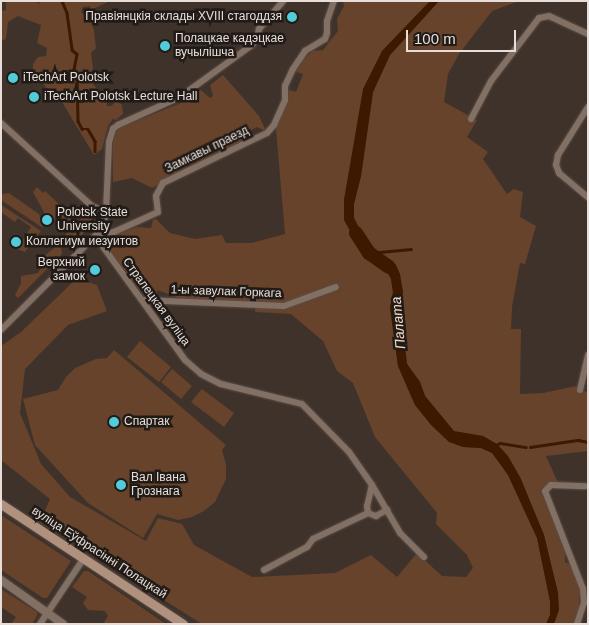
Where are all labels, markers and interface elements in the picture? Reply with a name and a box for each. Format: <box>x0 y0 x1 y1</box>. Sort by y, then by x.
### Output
place label: Правіянцкія склады XVIII стагоддзя <box>85 10 282 24</box>
marker: Правіянцкія склады XVIII стагоддзя <box>286 11 298 23</box>
scale bar <box>409 20 519 52</box>
text: 100 m <box>414 30 456 47</box>
place label: Полацкае кадэцкае вучылішча <box>175 32 284 60</box>
marker: Полацкае кадэцкае вучылішча <box>159 40 171 52</box>
place label: iTechArt Polotsk <box>23 71 109 85</box>
marker: iTechArt Polotsk <box>7 72 19 84</box>
place label: iTechArt Polotsk Lecture Hall <box>44 90 197 104</box>
marker: iTechArt Polotsk Lecture Hall <box>28 91 40 103</box>
street label: Замкавы праезд <box>163 124 251 176</box>
place label: Polotsk State University <box>57 206 128 234</box>
marker: Polotsk State University <box>41 214 53 226</box>
place label: Коллегиум иезуитов <box>26 235 138 249</box>
marker: Коллегиум иезуитов <box>10 236 22 248</box>
street label: Стралецкая вуліца <box>119 255 193 349</box>
place label: Верхний замок <box>38 256 85 284</box>
marker: Верхний замок <box>89 264 101 276</box>
street label: 1-ы завулак Горкага <box>170 283 282 301</box>
water label: Палата <box>387 296 409 350</box>
place label: Спартак <box>124 415 170 429</box>
marker: Спартак <box>108 416 120 428</box>
place label: Вал Івана Грознага <box>131 471 186 499</box>
marker: Вал Івана Грознага <box>115 479 127 491</box>
street label: вуліца Еўфрасінні Полацкай <box>29 504 169 602</box>

